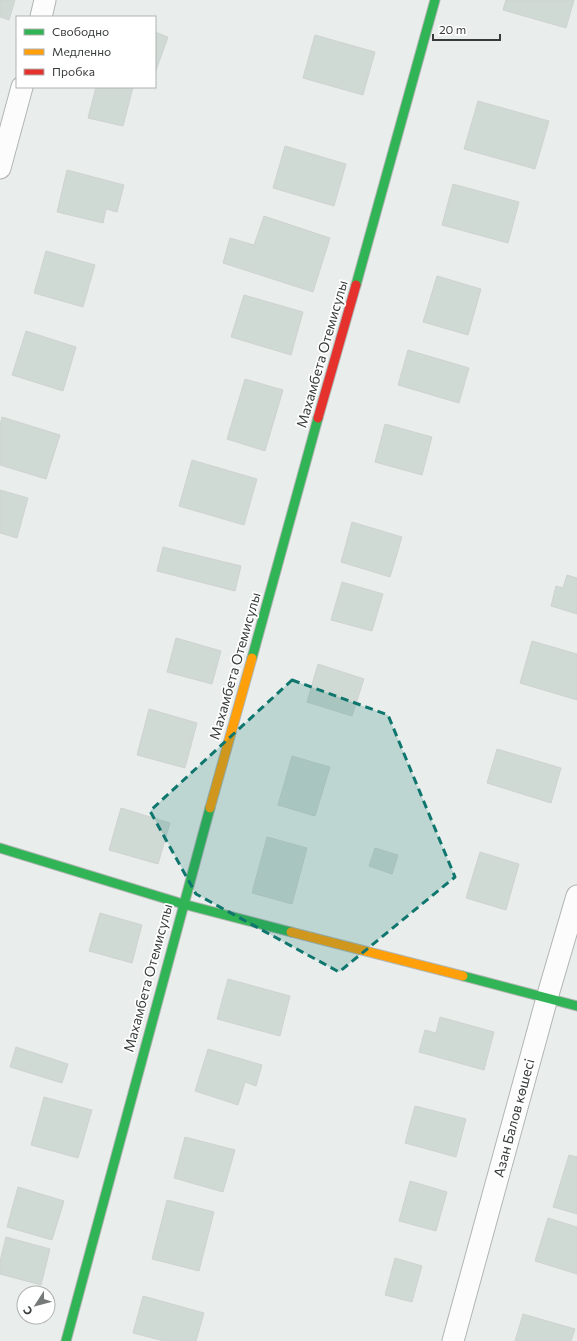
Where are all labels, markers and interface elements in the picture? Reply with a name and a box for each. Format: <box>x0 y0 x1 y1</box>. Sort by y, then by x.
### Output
legend <box>16 16 156 88</box>
scale bar <box>433 16 500 42</box>
text: 20 m <box>439 22 466 36</box>
text: Свободно <box>52 24 109 38</box>
text: Медленно <box>52 44 111 58</box>
text: Пробка <box>52 64 95 78</box>
street label: Махамбета Отемисулы <box>292 278 351 430</box>
street label: Махамбета Отемисулы <box>205 590 264 742</box>
street label: Махамбета Отемисулы <box>120 902 176 1054</box>
street label: Азан Балов көшесі <box>490 1057 538 1179</box>
north arrow <box>16 1285 56 1325</box>
text: С <box>20 1304 35 1318</box>

